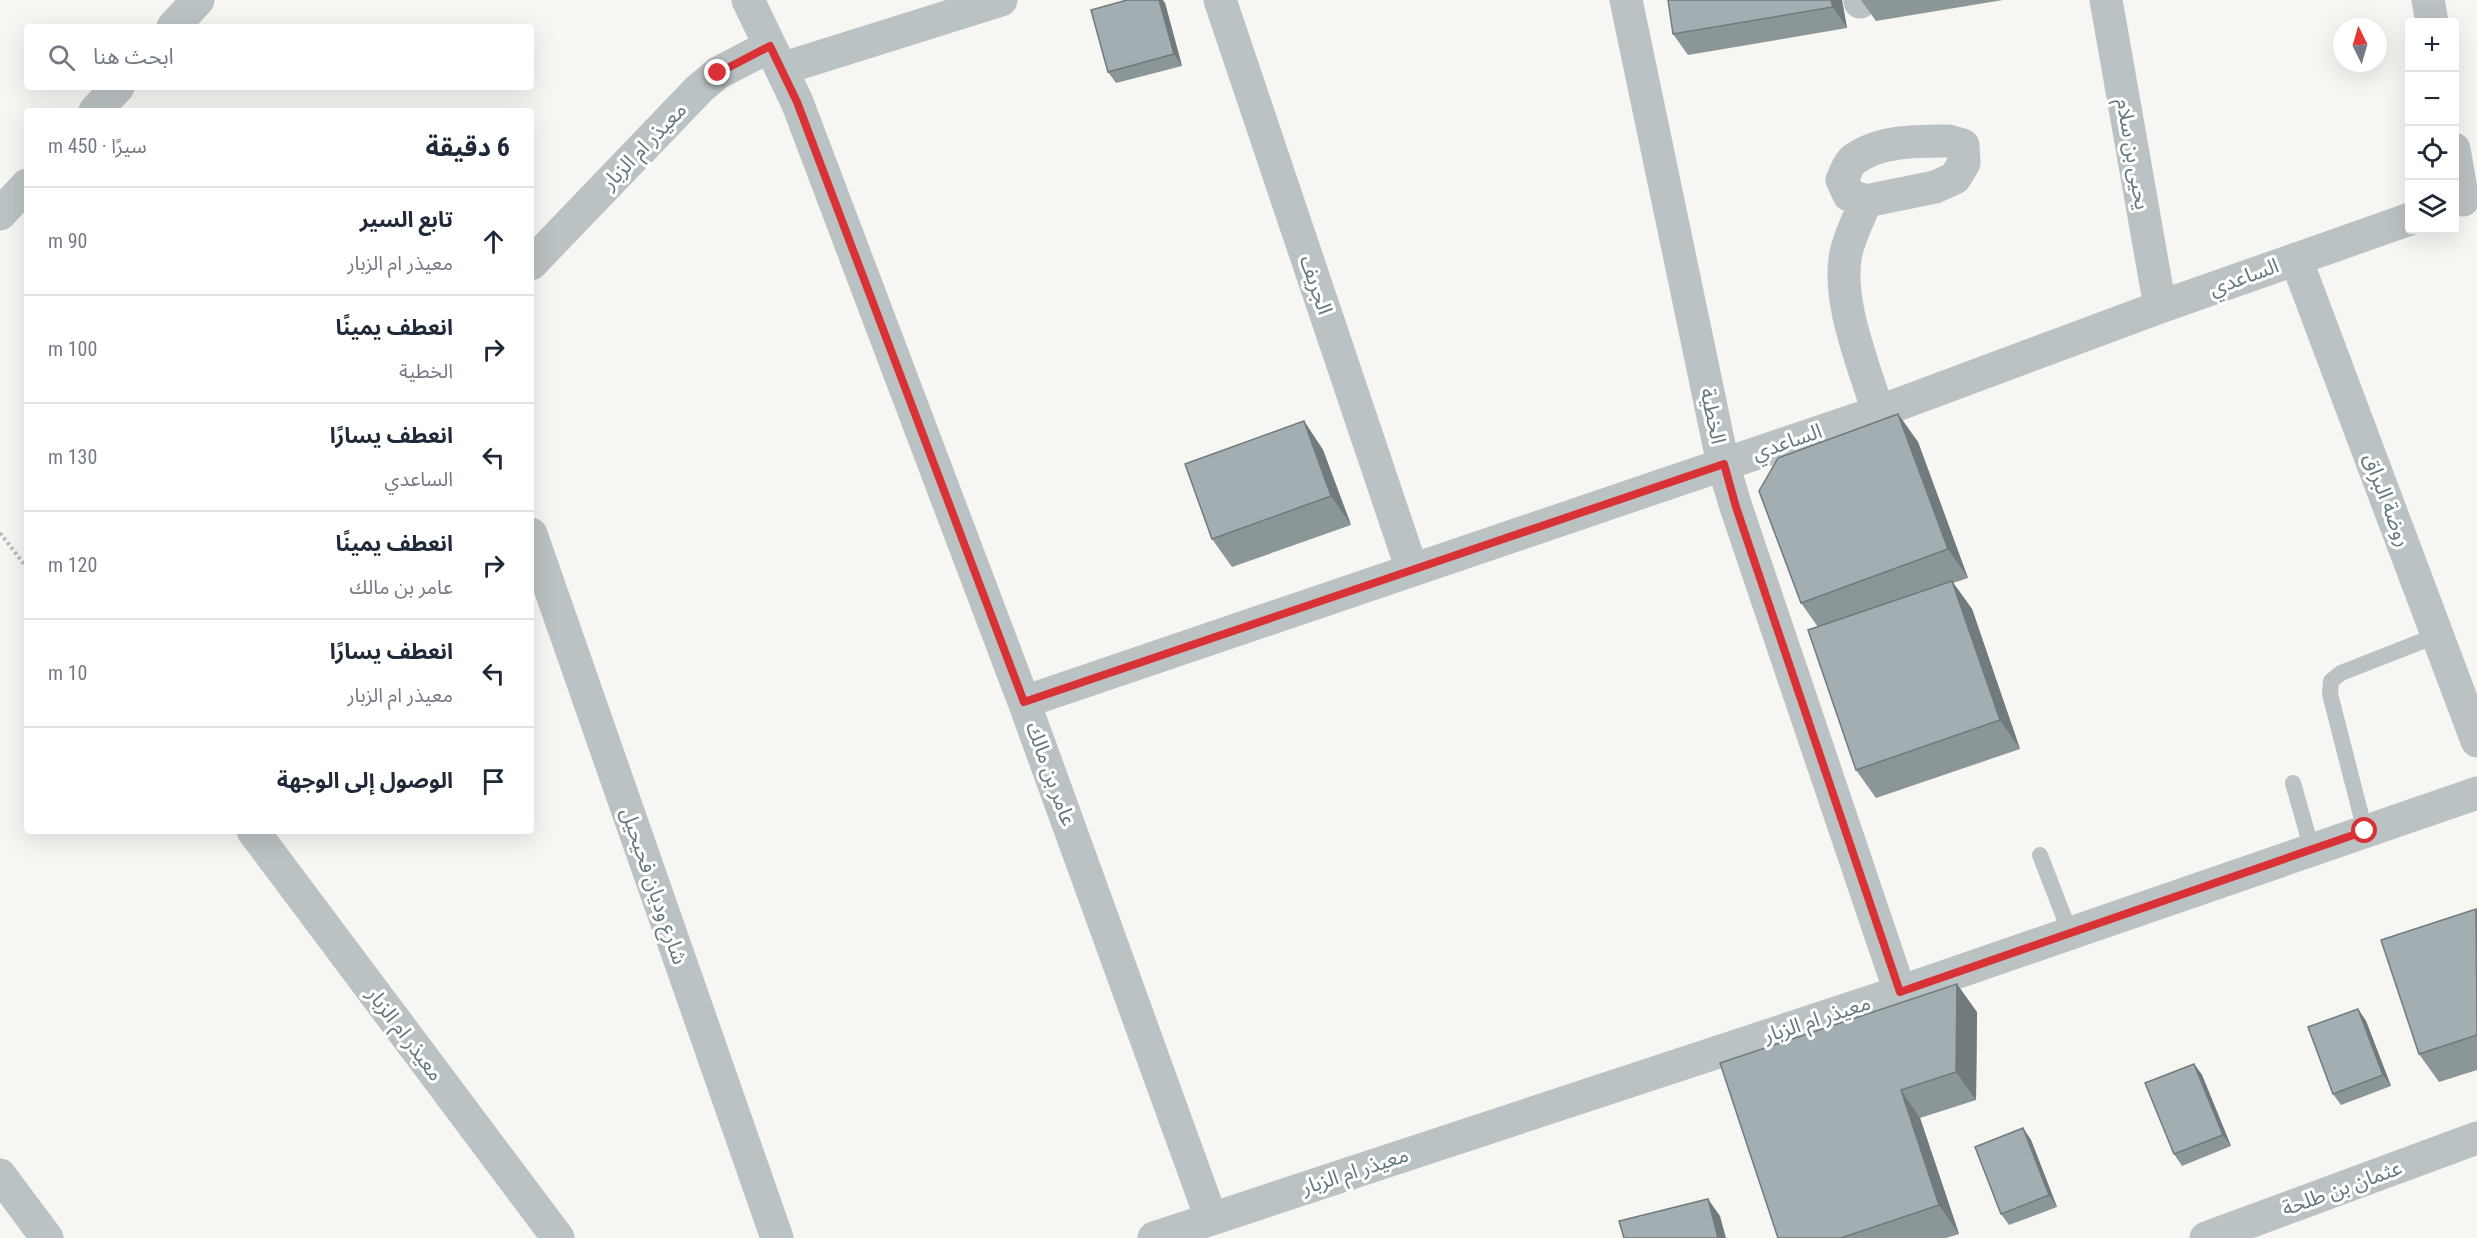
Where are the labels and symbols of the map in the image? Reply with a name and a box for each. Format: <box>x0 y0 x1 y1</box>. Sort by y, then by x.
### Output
north arrow <box>2333 18 2387 72</box>
route end <box>704 59 730 85</box>
street label: يحيى بن سلام <box>2107 96 2155 212</box>
street label: معيذر ام الزبار <box>596 98 694 198</box>
street label: الجريف <box>1295 252 1337 318</box>
street label: الساعدي <box>2206 253 2283 304</box>
street label: الخطية <box>1695 386 1731 446</box>
street label: الساعدي <box>1749 419 1826 469</box>
street label: روضة البراق <box>2358 450 2416 550</box>
street label: عامر بن مالك <box>1021 719 1081 829</box>
street label: شارع وديان فحيحيل <box>613 805 692 968</box>
route start <box>2351 817 2377 843</box>
street label: معيذر ام الزبار <box>358 982 448 1088</box>
street label: معيذر ام الزبار <box>1760 990 1875 1052</box>
street label: معيذر ام الزبار <box>1298 1142 1413 1204</box>
street label: عثمان بن طلحة <box>2279 1155 2405 1221</box>

